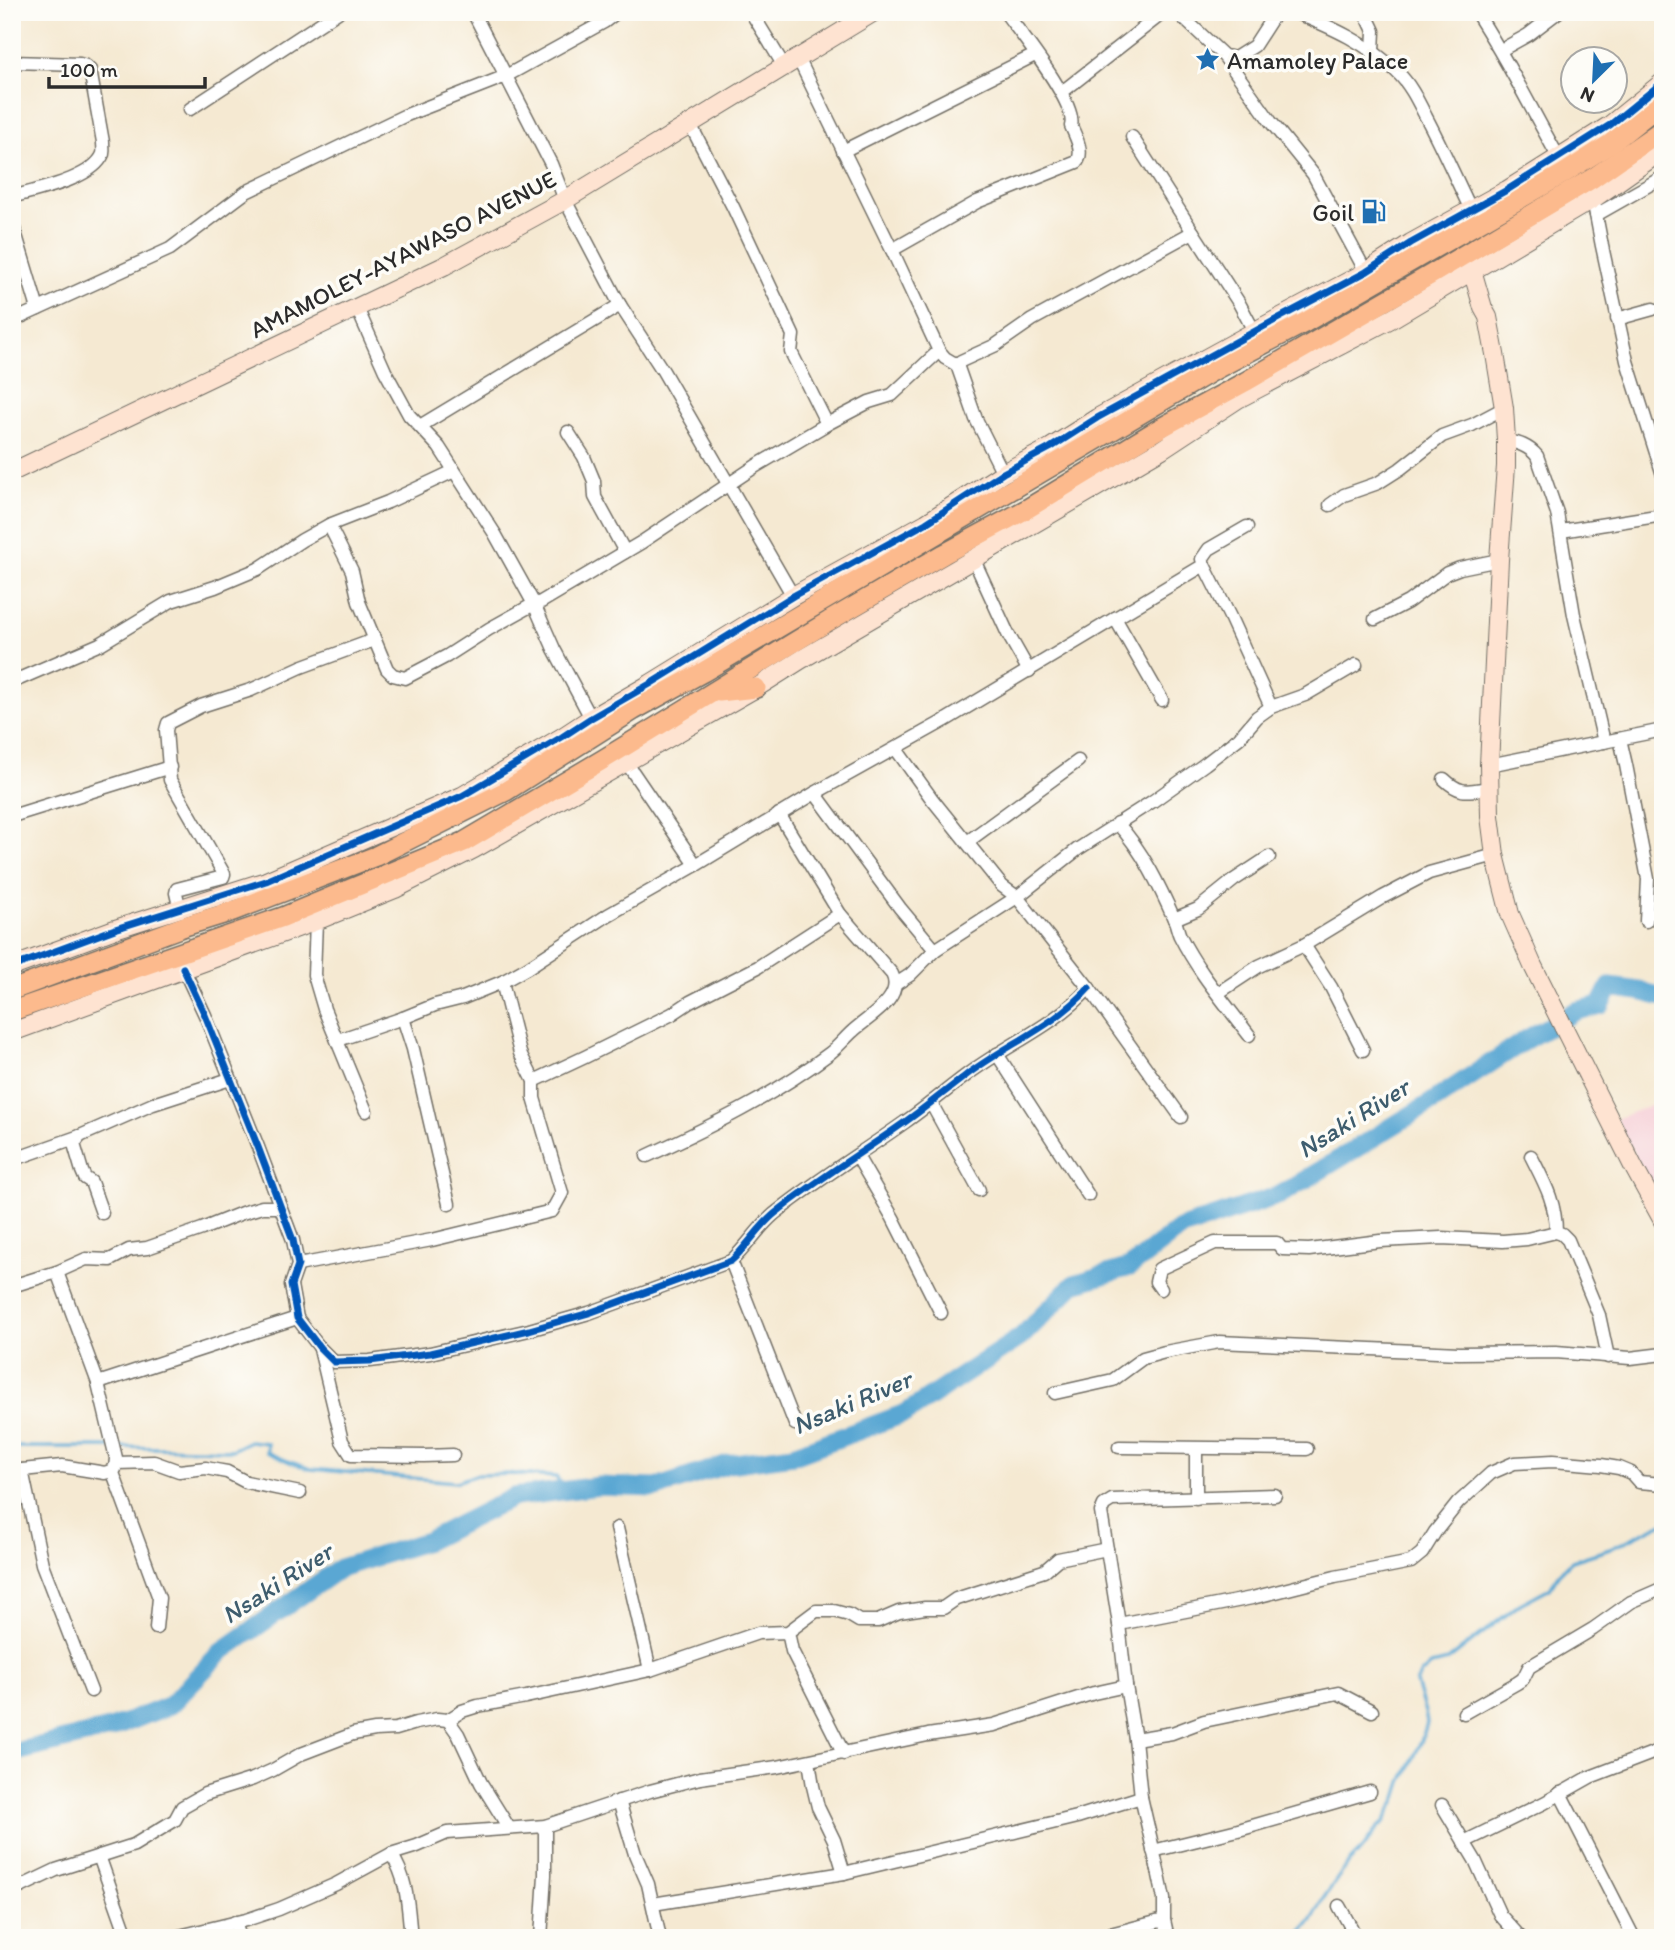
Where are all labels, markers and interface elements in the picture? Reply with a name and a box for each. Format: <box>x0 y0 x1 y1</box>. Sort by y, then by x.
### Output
scale bar <box>49 46 205 90</box>
place icon: Amamoley Palace <box>1193 46 1221 74</box>
place label: Amamoley Palace <box>1227 46 1408 75</box>
north arrow <box>1560 46 1630 116</box>
text: 100 m <box>60 57 118 82</box>
text: N <box>1577 82 1598 108</box>
street label: AMAMOLEY-AYAWASO AVENUE <box>245 164 561 344</box>
place label: Goil <box>1312 198 1354 227</box>
fuel station icon: Goil <box>1360 198 1388 226</box>
water label: Nsaki River <box>1291 1070 1417 1165</box>
water label: Nsaki River <box>788 1362 919 1441</box>
water label: Nsaki River <box>215 1534 341 1631</box>

